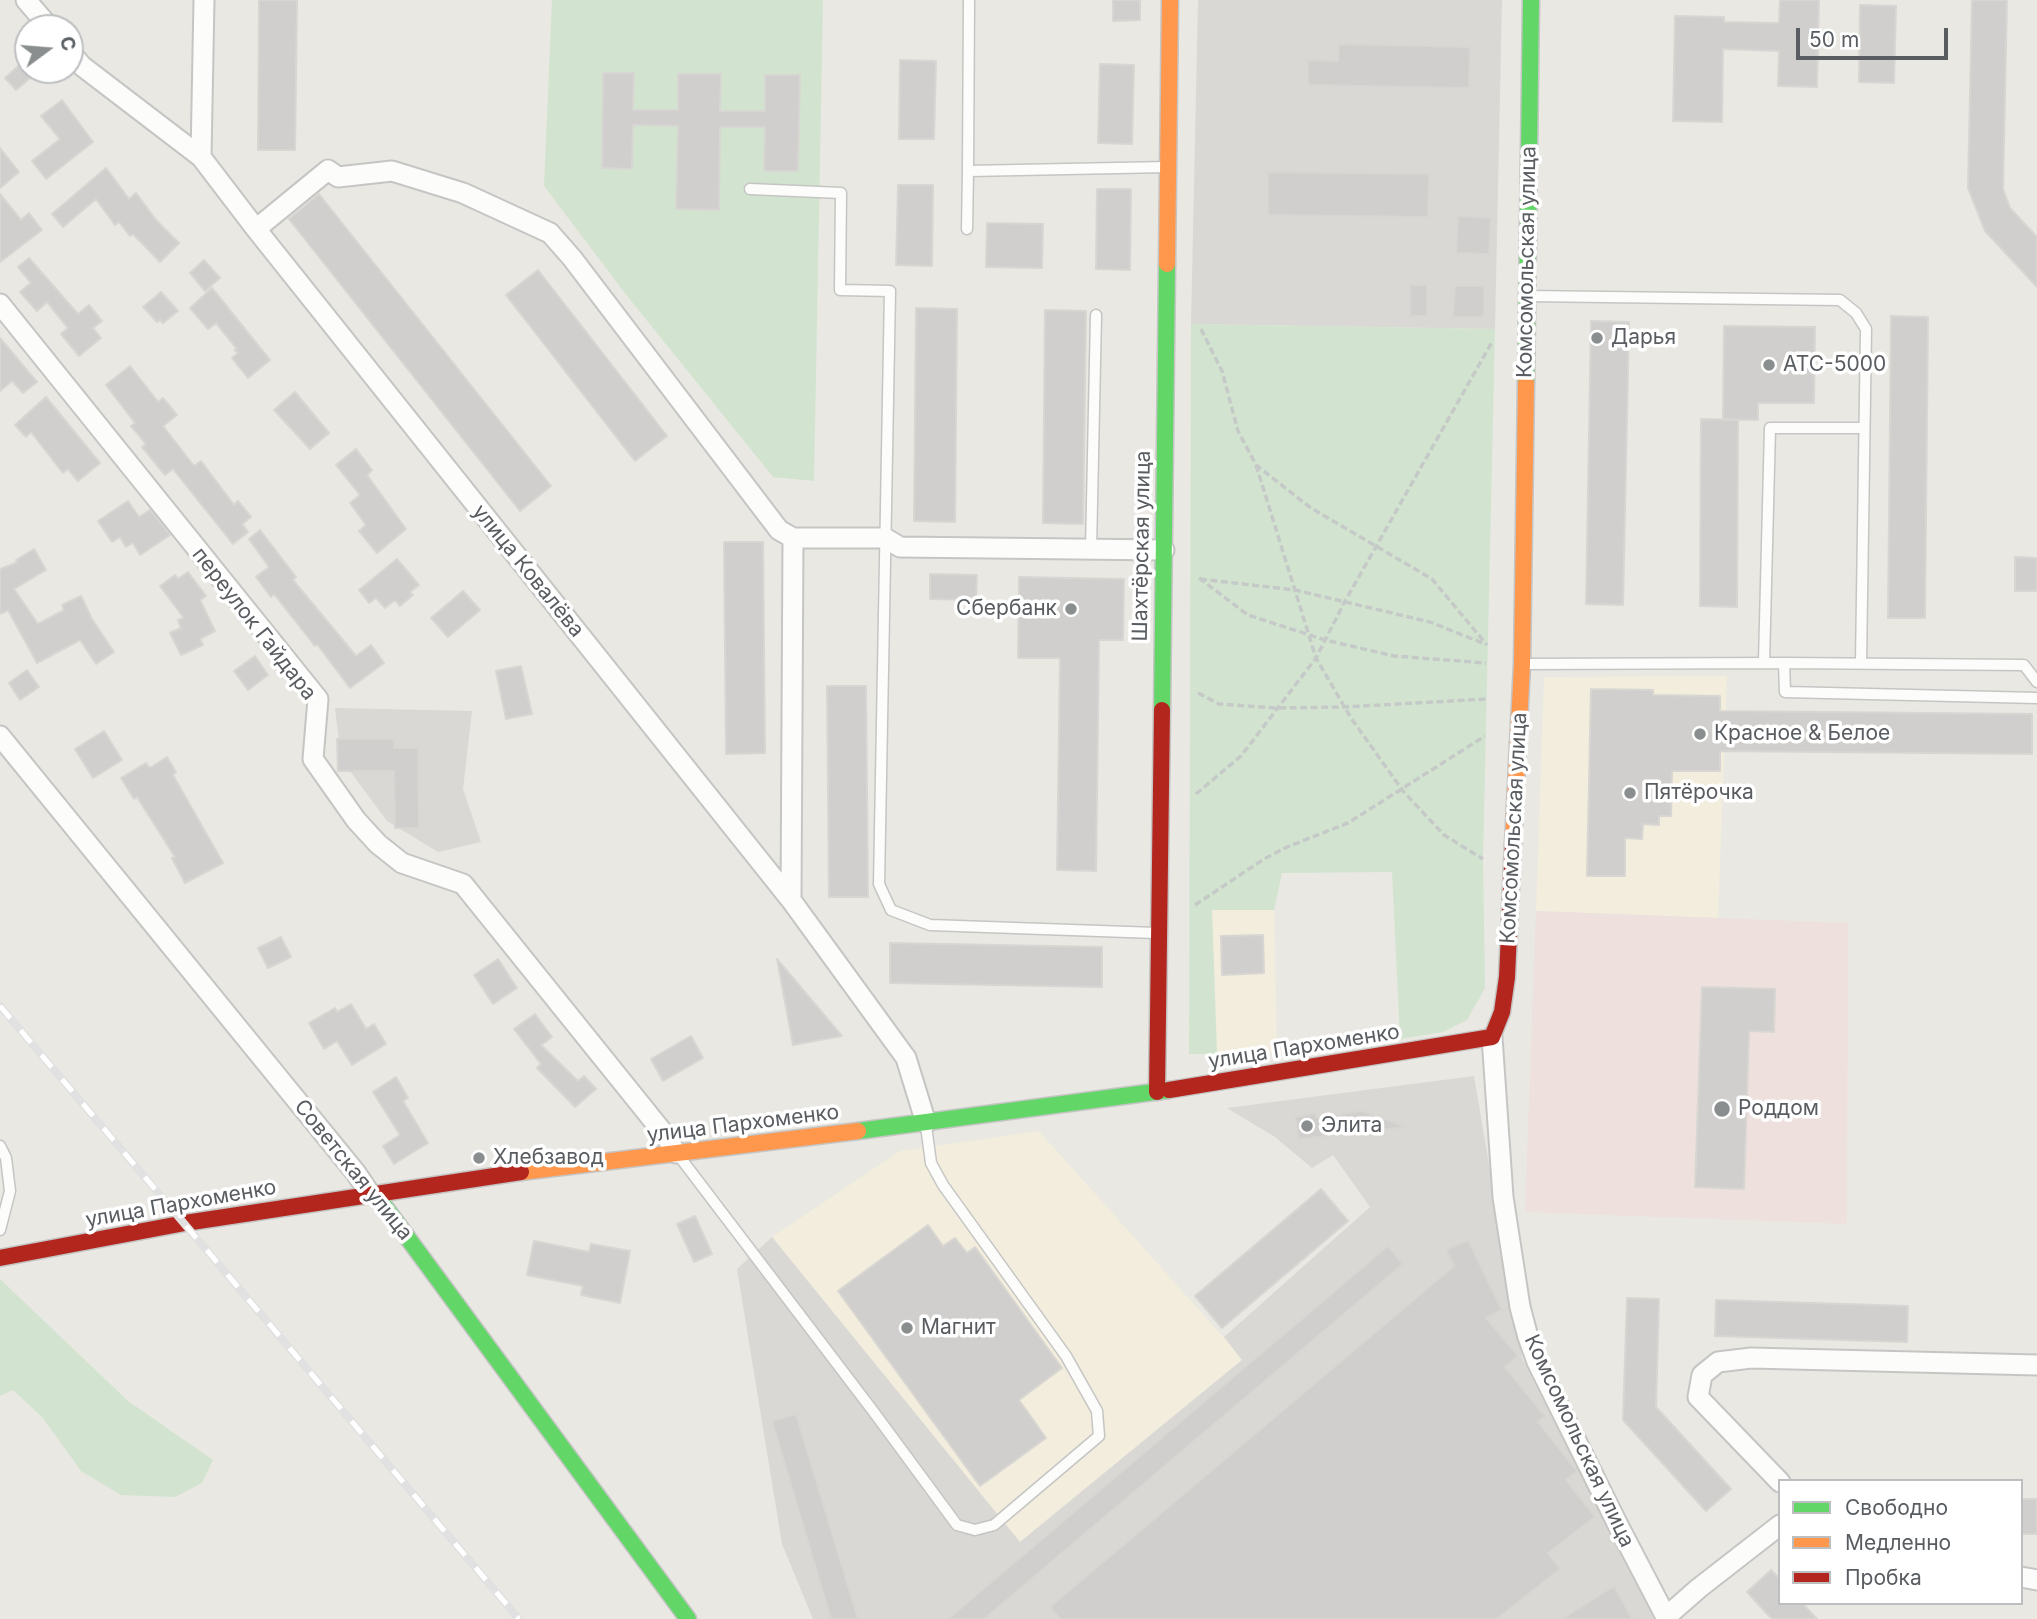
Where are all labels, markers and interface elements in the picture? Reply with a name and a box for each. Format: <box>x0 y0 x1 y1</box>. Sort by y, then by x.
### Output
north arrow <box>14 14 84 84</box>
scale bar <box>1799 14 1951 58</box>
text: 50 m <box>1809 27 1859 52</box>
text: С <box>55 34 81 54</box>
street label: Комсомольская улица <box>1512 146 1542 378</box>
place label: Дарья <box>1611 325 1676 351</box>
marker: Дарья <box>1589 330 1605 346</box>
place label: АТС-5000 <box>1783 352 1886 378</box>
marker: АТС-5000 <box>1761 357 1777 373</box>
street label: Шахтёрская улица <box>1128 450 1156 642</box>
street label: улица Ковалёва <box>467 500 589 642</box>
street label: переулок Гайдара <box>187 543 321 705</box>
place label: Сбербанк <box>956 596 1057 622</box>
marker: Сбербанк <box>1063 601 1079 617</box>
street label: Комсомольская улица <box>1495 712 1533 944</box>
place label: Красное & Белое <box>1714 721 1890 747</box>
marker: Красное & Белое <box>1692 726 1708 742</box>
place label: Пятёрочка <box>1644 780 1754 806</box>
marker: Пятёрочка <box>1622 785 1638 801</box>
street label: улица Пархоменко <box>1207 1019 1401 1075</box>
street label: Советская улица <box>288 1095 418 1245</box>
place label: Роддом <box>1738 1096 1819 1122</box>
marker: Роддом <box>1712 1099 1732 1119</box>
street label: улица Пархоменко <box>646 1100 840 1148</box>
place label: Элита <box>1321 1113 1382 1139</box>
marker: Элита <box>1299 1118 1315 1134</box>
place label: Хлебзавод <box>493 1145 604 1171</box>
marker: Хлебзавод <box>471 1150 487 1166</box>
street label: улица Пархоменко <box>84 1175 278 1233</box>
place label: Магнит <box>921 1315 996 1341</box>
marker: Магнит <box>899 1320 915 1336</box>
street label: Комсомольская улица <box>1519 1331 1639 1551</box>
legend <box>1778 1479 2023 1605</box>
text: Свободно <box>1845 1495 1948 1520</box>
text: Медленно <box>1845 1530 1951 1555</box>
text: Пробка <box>1845 1565 1922 1590</box>

